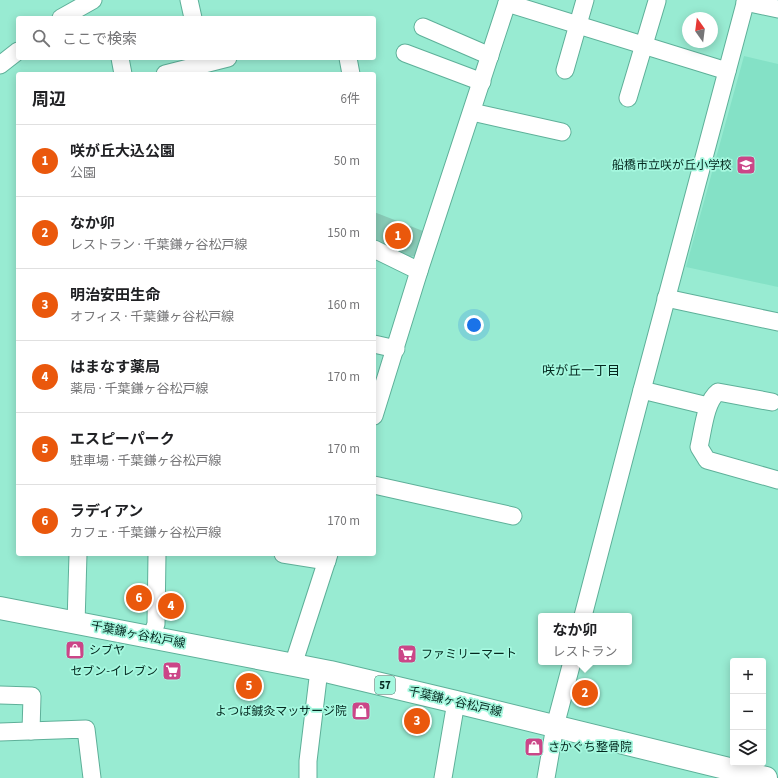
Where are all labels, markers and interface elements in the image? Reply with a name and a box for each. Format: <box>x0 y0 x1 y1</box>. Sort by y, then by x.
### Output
north arrow <box>682 12 718 48</box>
search box <box>16 16 376 60</box>
icon: search <box>30 27 52 49</box>
text: ここで検索 <box>62 29 137 50</box>
text: 周辺 <box>32 88 66 112</box>
text: 6件 <box>341 90 360 108</box>
text: 咲が丘大込公園 <box>70 141 175 162</box>
text: 1 <box>42 152 48 170</box>
text: 50 m <box>334 152 360 170</box>
school or university icon: 船橋市立咲が丘小学校 <box>735 154 757 176</box>
place label: 船橋市立咲が丘小学校 <box>612 157 732 174</box>
text: 公園 <box>70 164 96 182</box>
text: なか卯 <box>70 213 115 234</box>
pin: 1 <box>385 221 411 251</box>
text: 2 <box>42 224 48 242</box>
text: 150 m <box>327 224 360 242</box>
text: レストラン · 千葉鎌ヶ谷松戸線 <box>70 236 247 254</box>
text: 明治安田生命 <box>70 285 160 306</box>
text: 3 <box>42 296 48 314</box>
text: 160 m <box>327 296 360 314</box>
text: オフィス · 千葉鎌ヶ谷松戸線 <box>70 308 234 326</box>
your location <box>464 315 484 335</box>
text: はまなす薬局 <box>70 357 160 378</box>
district label: 咲が丘一丁目 <box>542 362 620 380</box>
text: 4 <box>42 368 48 386</box>
text: 170 m <box>327 368 360 386</box>
text: 薬局 · 千葉鎌ヶ谷松戸線 <box>70 380 208 398</box>
text: エスピーパーク <box>70 429 175 450</box>
text: 5 <box>42 440 48 458</box>
text: 170 m <box>327 440 360 458</box>
text: 駐車場 · 千葉鎌ヶ谷松戸線 <box>70 452 221 470</box>
text: ラディアン <box>70 501 143 522</box>
text: 6 <box>42 512 48 530</box>
text: 170 m <box>327 512 360 530</box>
text: カフェ · 千葉鎌ヶ谷松戸線 <box>70 524 221 542</box>
pin: 6 <box>126 583 152 613</box>
pin: 4 <box>158 591 184 621</box>
popup <box>538 613 632 665</box>
street label: 千葉鎌ヶ谷松戸線 <box>89 617 187 653</box>
text: なか卯 <box>552 620 598 641</box>
shop icon: シブヤ <box>64 639 86 661</box>
place label: シブヤ <box>89 642 125 659</box>
supermarket icon: ファミリーマート <box>396 643 418 665</box>
text: レストラン <box>552 643 618 661</box>
place label: ファミリーマート <box>421 646 517 663</box>
map controls <box>730 658 766 766</box>
button: + <box>730 658 766 694</box>
supermarket icon: セブン-イレブン <box>161 660 183 682</box>
place label: セブン-イレブン <box>70 663 158 680</box>
pin: 5 <box>236 671 262 701</box>
road number: 57 <box>375 676 395 694</box>
pin: 2 <box>572 678 598 708</box>
street label: 千葉鎌ヶ谷松戸線 <box>406 683 504 721</box>
button: − <box>730 694 766 730</box>
shop icon: よつば鍼灸マッサージ院 <box>350 700 372 722</box>
place label: よつば鍼灸マッサージ院 <box>215 703 347 720</box>
pin: 3 <box>404 706 430 736</box>
button: layers <box>730 730 766 766</box>
shop icon: さかぐち整骨院 <box>523 736 545 758</box>
place label: さかぐち整骨院 <box>548 739 632 756</box>

